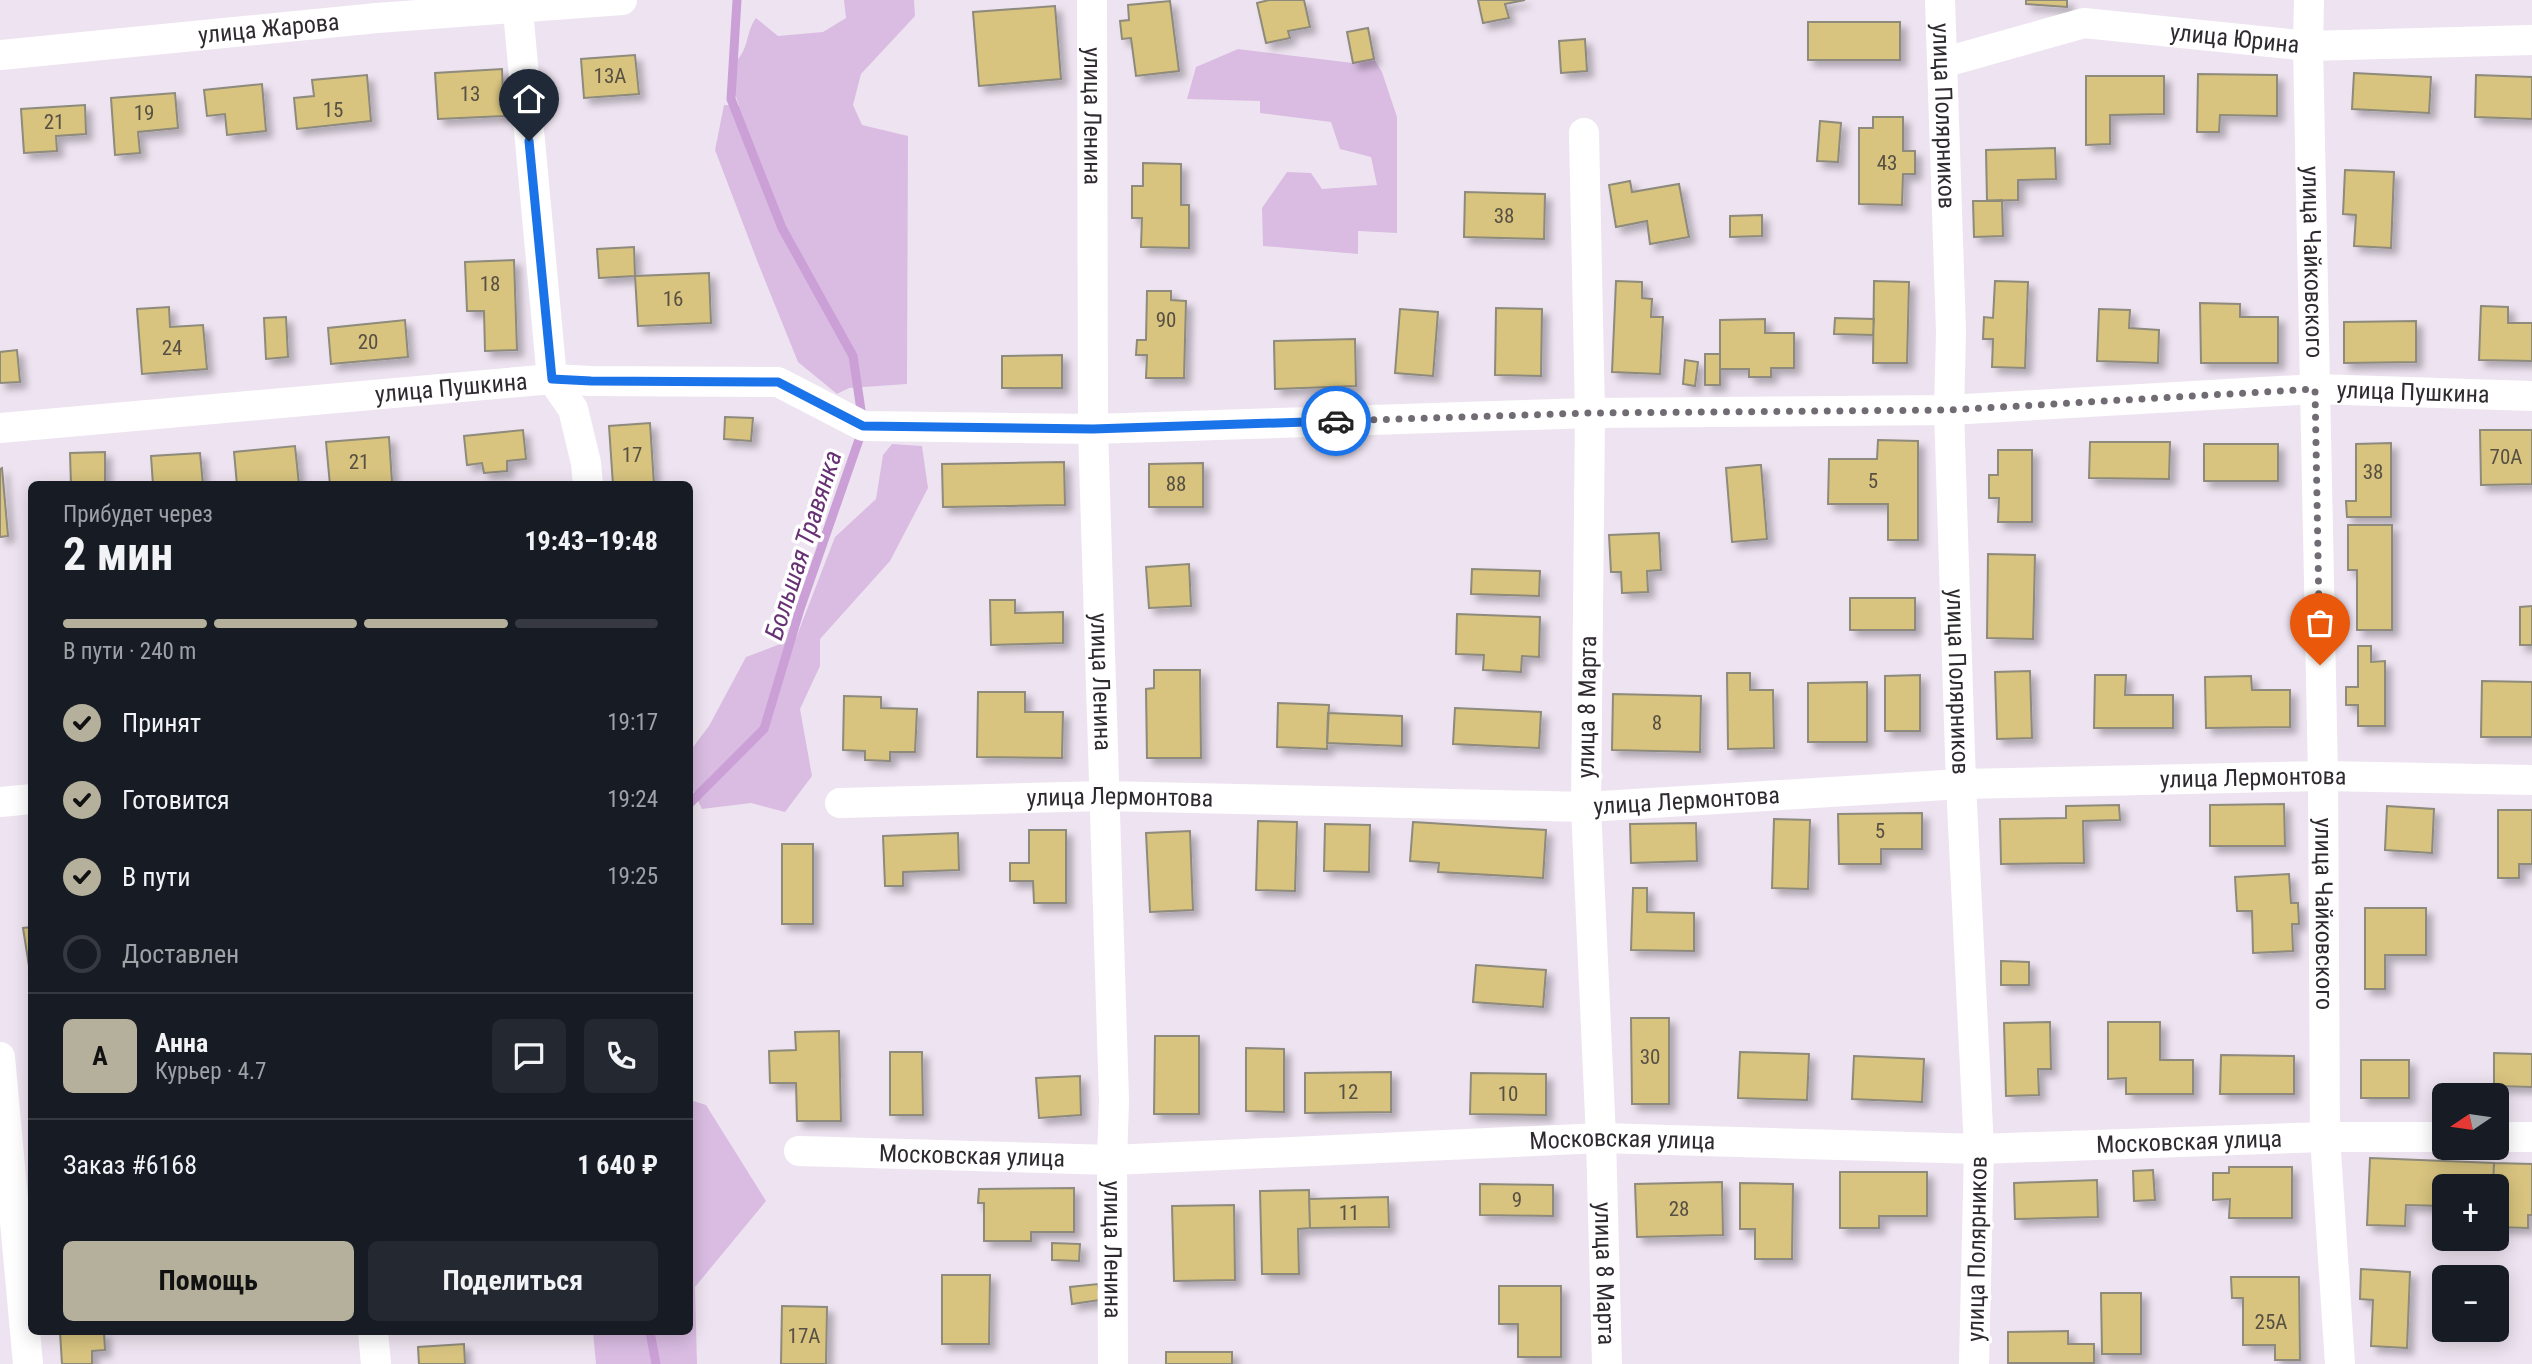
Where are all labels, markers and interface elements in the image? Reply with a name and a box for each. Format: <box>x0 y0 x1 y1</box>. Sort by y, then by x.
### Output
street label: улица Жарова <box>197 8 341 49</box>
street label: улица Юрина <box>2169 18 2301 59</box>
street label: улица Полярников <box>1927 23 1961 209</box>
street label: улица Ленина <box>1078 47 1106 185</box>
house number: 13А <box>594 64 626 88</box>
pin <box>499 69 559 141</box>
icon: home <box>510 80 548 118</box>
house number: 13 <box>460 82 480 106</box>
house number: 15 <box>323 98 343 122</box>
house number: 19 <box>134 101 154 125</box>
house number: 21 <box>44 110 64 134</box>
house number: 43 <box>1877 151 1897 175</box>
street label: улица Чайковского <box>2296 165 2328 358</box>
house number: 38 <box>1494 204 1514 228</box>
house number: 18 <box>480 272 500 296</box>
house number: 16 <box>663 287 683 311</box>
house number: 90 <box>1156 308 1176 332</box>
house number: 20 <box>358 330 378 354</box>
house number: 24 <box>162 336 182 360</box>
street label: улица Пушкина <box>374 367 529 409</box>
street label: улица Пушкина <box>2336 376 2490 409</box>
courier <box>1301 386 1371 456</box>
icon: car <box>1317 402 1355 440</box>
house number: 17 <box>622 443 642 467</box>
house number: 70А <box>2490 445 2522 469</box>
water label: Большая Травянка <box>758 447 848 643</box>
house number: 21 <box>349 450 369 474</box>
house number: 38 <box>2363 460 2383 484</box>
house number: 5 <box>1868 469 1878 493</box>
house number: 88 <box>1166 472 1186 496</box>
text: Прибудет через <box>63 501 213 528</box>
text: 19:43–19:48 <box>524 526 658 556</box>
text: 2 мин <box>63 527 173 581</box>
street label: улица Полярников <box>1941 588 1975 775</box>
pin <box>2290 593 2350 665</box>
icon: bag <box>2301 604 2339 642</box>
street label: улица Ленина <box>1085 613 1117 751</box>
street label: улица 8 Марта <box>1572 635 1602 779</box>
text: В пути · 240 m <box>63 638 196 665</box>
icon: check <box>63 704 101 742</box>
text: Принят <box>122 708 201 738</box>
text: 19:17 <box>607 709 658 736</box>
house number: 8 <box>1652 711 1662 735</box>
street label: улица Лермонтова <box>2159 762 2347 794</box>
icon: check <box>63 781 101 819</box>
street label: улица Лермонтова <box>1593 781 1781 821</box>
street label: улица Лермонтова <box>1026 782 1214 812</box>
text: Готовится <box>122 785 230 815</box>
text: 19:24 <box>607 786 658 813</box>
street label: улица Чайковского <box>2309 818 2338 1010</box>
house number: 5 <box>1875 819 1885 843</box>
icon: check <box>63 858 101 896</box>
text: В пути <box>122 862 191 892</box>
text: 19:25 <box>607 863 658 890</box>
text: Доставлен <box>122 939 239 969</box>
button: chat <box>492 1019 566 1093</box>
button: phone <box>584 1019 658 1093</box>
text: Анна <box>155 1028 208 1058</box>
text: А <box>92 1041 108 1071</box>
house number: 30 <box>1640 1045 1660 1069</box>
text: Курьер · 4.7 <box>155 1058 266 1085</box>
house number: 12 <box>1338 1080 1358 1104</box>
house number: 10 <box>1498 1082 1518 1106</box>
north arrow <box>2432 1083 2510 1160</box>
map controls <box>2432 1083 2509 1342</box>
street label: Московская улица <box>1529 1124 1716 1155</box>
street label: Московская улица <box>2096 1124 2283 1159</box>
street label: Московская улица <box>879 1139 1065 1173</box>
text: Заказ #6168 <box>63 1150 197 1180</box>
text: 1 640 ₽ <box>577 1150 658 1180</box>
street label: улица Полярников <box>1961 1156 1993 1342</box>
button: + <box>2432 1174 2509 1251</box>
street label: улица Ленина <box>1098 1181 1127 1319</box>
house number: 9 <box>1512 1188 1522 1212</box>
house number: 28 <box>1669 1197 1689 1221</box>
house number: 11 <box>1339 1201 1359 1225</box>
street label: улица 8 Марта <box>1589 1202 1620 1345</box>
button: Помощь <box>63 1241 354 1321</box>
button: Поделиться <box>368 1241 658 1321</box>
button: − <box>2432 1265 2509 1342</box>
house number: 25А <box>2255 1310 2287 1334</box>
house number: 17А <box>788 1324 820 1348</box>

